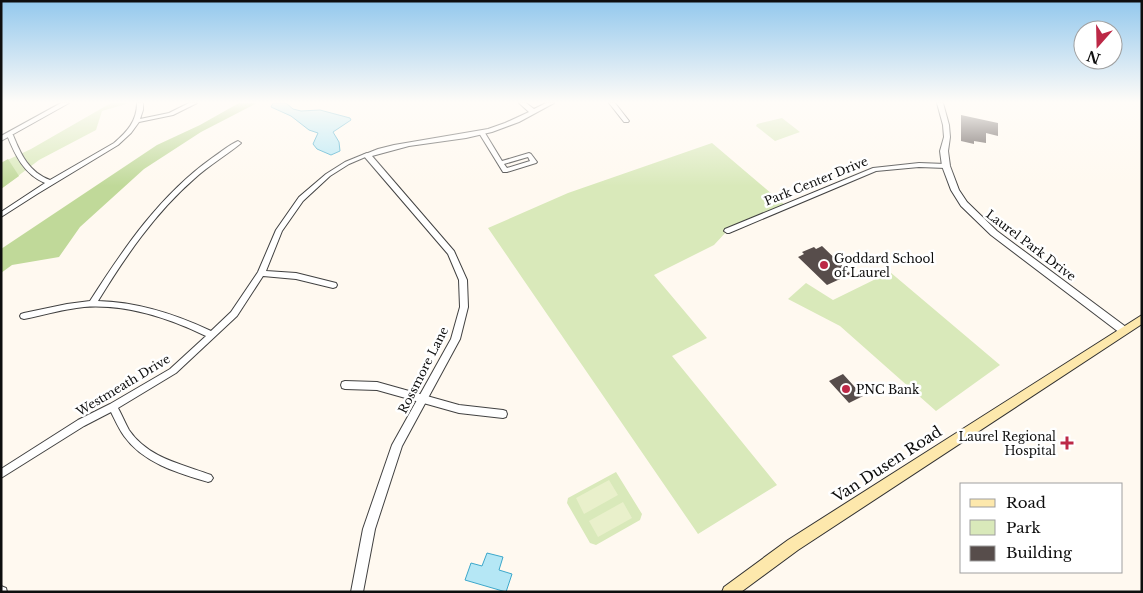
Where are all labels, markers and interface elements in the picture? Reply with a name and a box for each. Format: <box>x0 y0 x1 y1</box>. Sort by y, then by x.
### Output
north arrow <box>1073 20 1123 70</box>
text: N <box>1084 47 1103 68</box>
street label: Park Center Drive <box>762 153 870 209</box>
street label: Laurel Park Drive <box>983 206 1079 284</box>
place label: Goddard School of Laurel <box>834 251 934 280</box>
marker: Goddard School of Laurel <box>818 259 830 271</box>
street label: Rossmore Lane <box>395 324 451 416</box>
street label: Westmeath Drive <box>72 351 173 419</box>
place label: PNC Bank <box>856 382 920 397</box>
marker: PNC Bank <box>840 383 852 395</box>
street label: Van Dusen Road <box>828 422 945 507</box>
place label: Laurel Regional Hospital <box>959 429 1056 458</box>
marker: Laurel Regional Hospital <box>1060 436 1074 450</box>
legend <box>960 483 1123 573</box>
text: Road <box>1006 493 1046 512</box>
text: Park <box>1006 518 1042 537</box>
text: Building <box>1006 543 1073 562</box>

